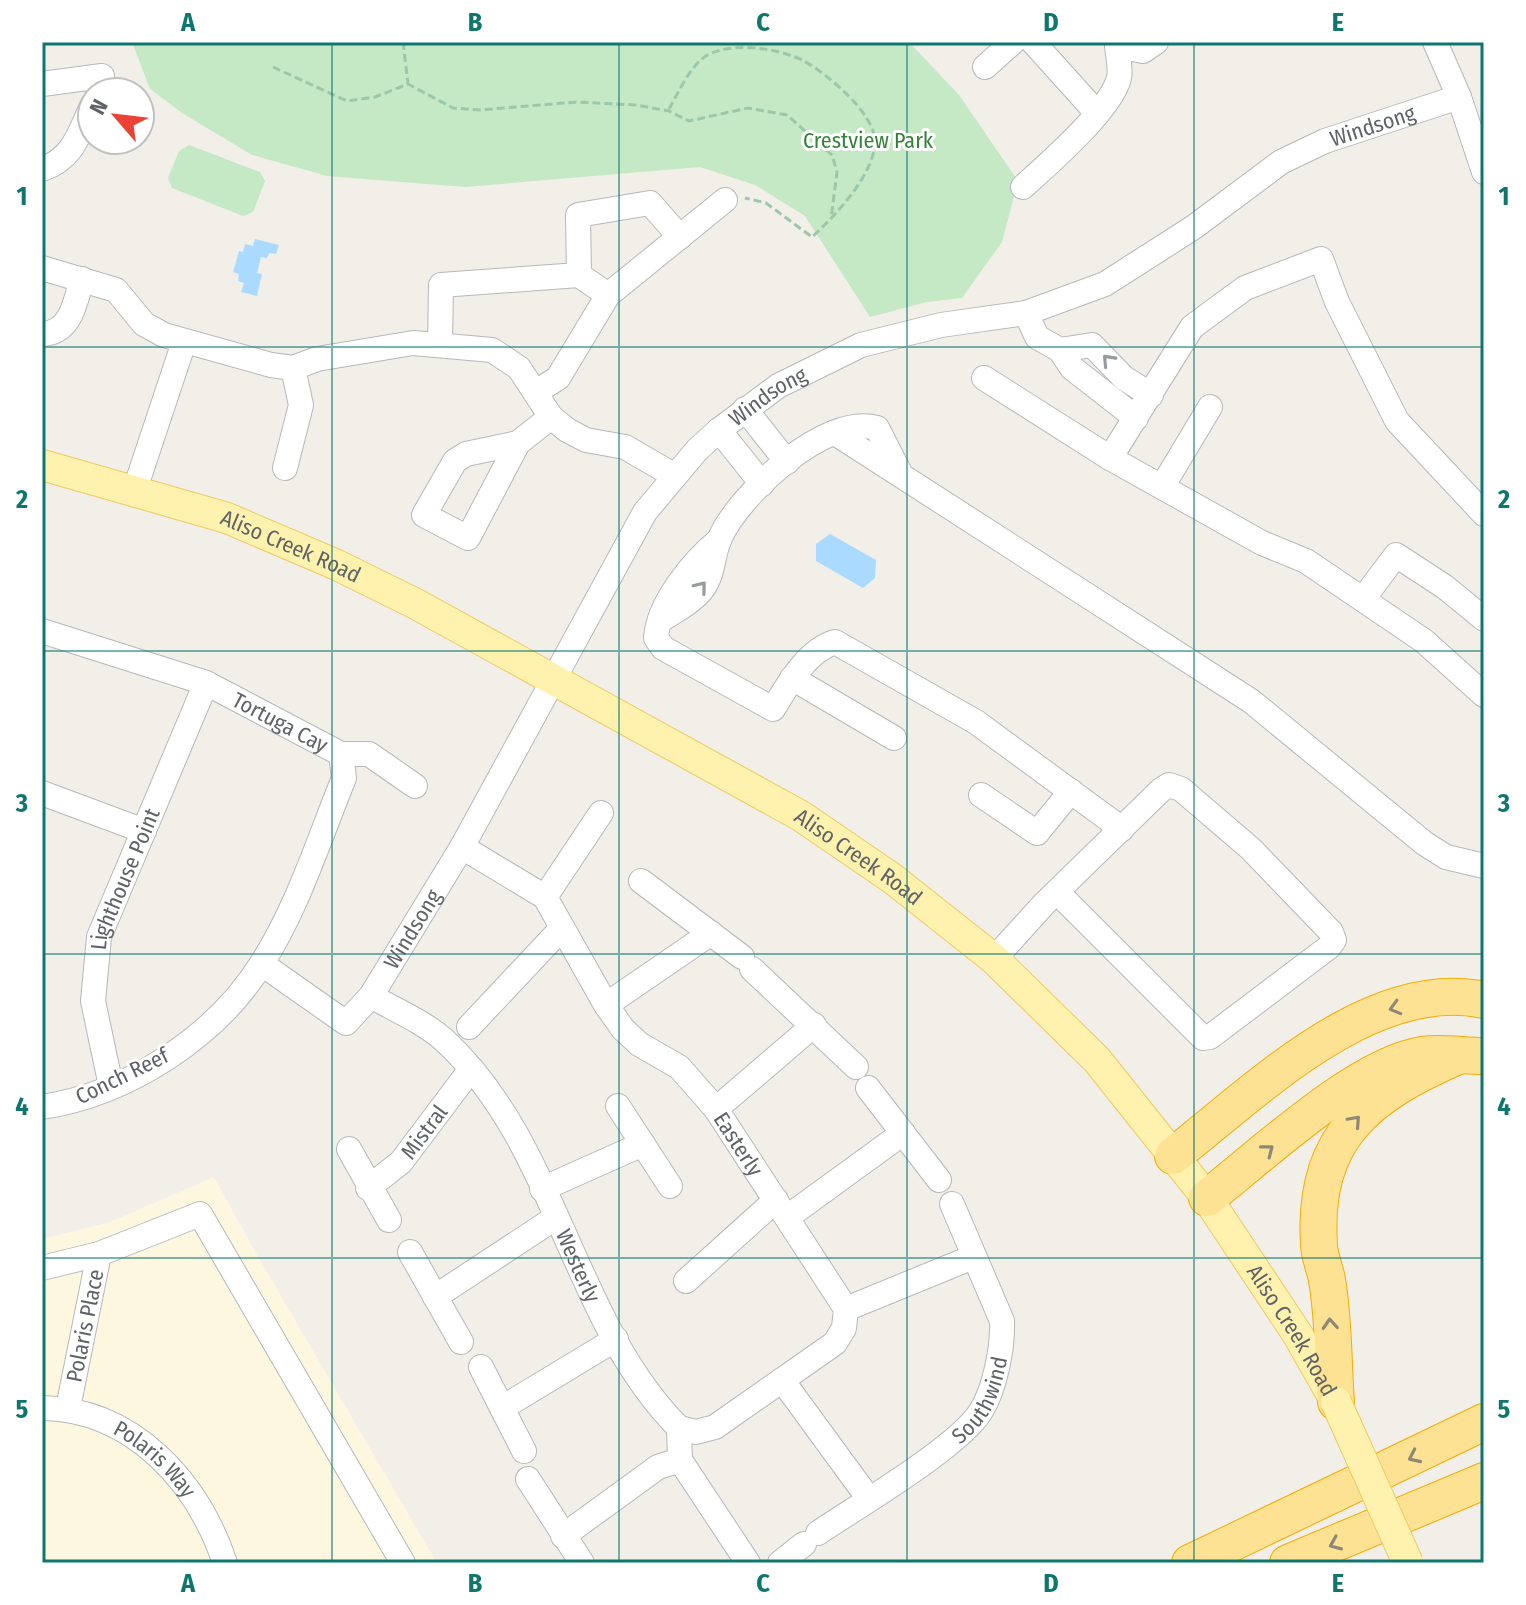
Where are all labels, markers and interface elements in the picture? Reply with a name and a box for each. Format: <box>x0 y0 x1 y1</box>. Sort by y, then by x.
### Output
text: A <box>180 7 196 38</box>
text: B <box>468 7 483 38</box>
text: C <box>756 7 770 38</box>
text: D <box>1043 7 1059 38</box>
text: E <box>1332 7 1344 38</box>
north arrow <box>76 76 156 156</box>
text: N <box>84 95 114 119</box>
street label: Windsong <box>1326 99 1419 152</box>
park label: Crestview Park <box>803 127 934 154</box>
text: 1 <box>17 181 28 212</box>
text: 1 <box>1499 181 1510 212</box>
one-way arrow <box>1104 355 1118 370</box>
street label: Windsong <box>723 360 812 432</box>
text: 2 <box>15 484 28 515</box>
text: 2 <box>1497 484 1510 515</box>
street label: Aliso Creek Road <box>217 503 365 588</box>
one-way arrow <box>691 582 706 597</box>
street label: Tortuga Cay <box>228 686 333 758</box>
text: 3 <box>15 788 28 819</box>
text: 3 <box>1497 788 1510 819</box>
street label: Aliso Creek Road <box>790 802 928 911</box>
street label: Lighthouse Point <box>84 803 166 951</box>
street label: Windsong <box>377 884 447 974</box>
one-way arrow <box>1389 998 1403 1015</box>
street label: Conch Reef <box>71 1041 174 1110</box>
text: 4 <box>15 1091 29 1122</box>
text: 4 <box>1497 1091 1511 1122</box>
street label: Mistral <box>395 1099 453 1164</box>
street label: Easterly <box>708 1107 769 1181</box>
one-way arrow <box>1345 1116 1359 1131</box>
one-way arrow <box>1259 1146 1274 1160</box>
street label: Westerly <box>550 1225 607 1307</box>
street label: Aliso Creek Road <box>1241 1259 1343 1401</box>
street label: Polaris Place <box>60 1267 109 1384</box>
one-way arrow <box>1322 1317 1339 1330</box>
street label: Southwind <box>946 1354 1013 1449</box>
text: 5 <box>16 1394 29 1425</box>
text: 5 <box>1498 1394 1511 1425</box>
street label: Polaris Way <box>109 1414 202 1503</box>
one-way arrow <box>1408 1447 1423 1463</box>
one-way arrow <box>1329 1534 1343 1550</box>
text: A <box>180 1568 196 1599</box>
text: B <box>468 1568 483 1599</box>
text: C <box>756 1568 770 1599</box>
text: D <box>1043 1568 1059 1599</box>
text: E <box>1332 1568 1344 1599</box>

